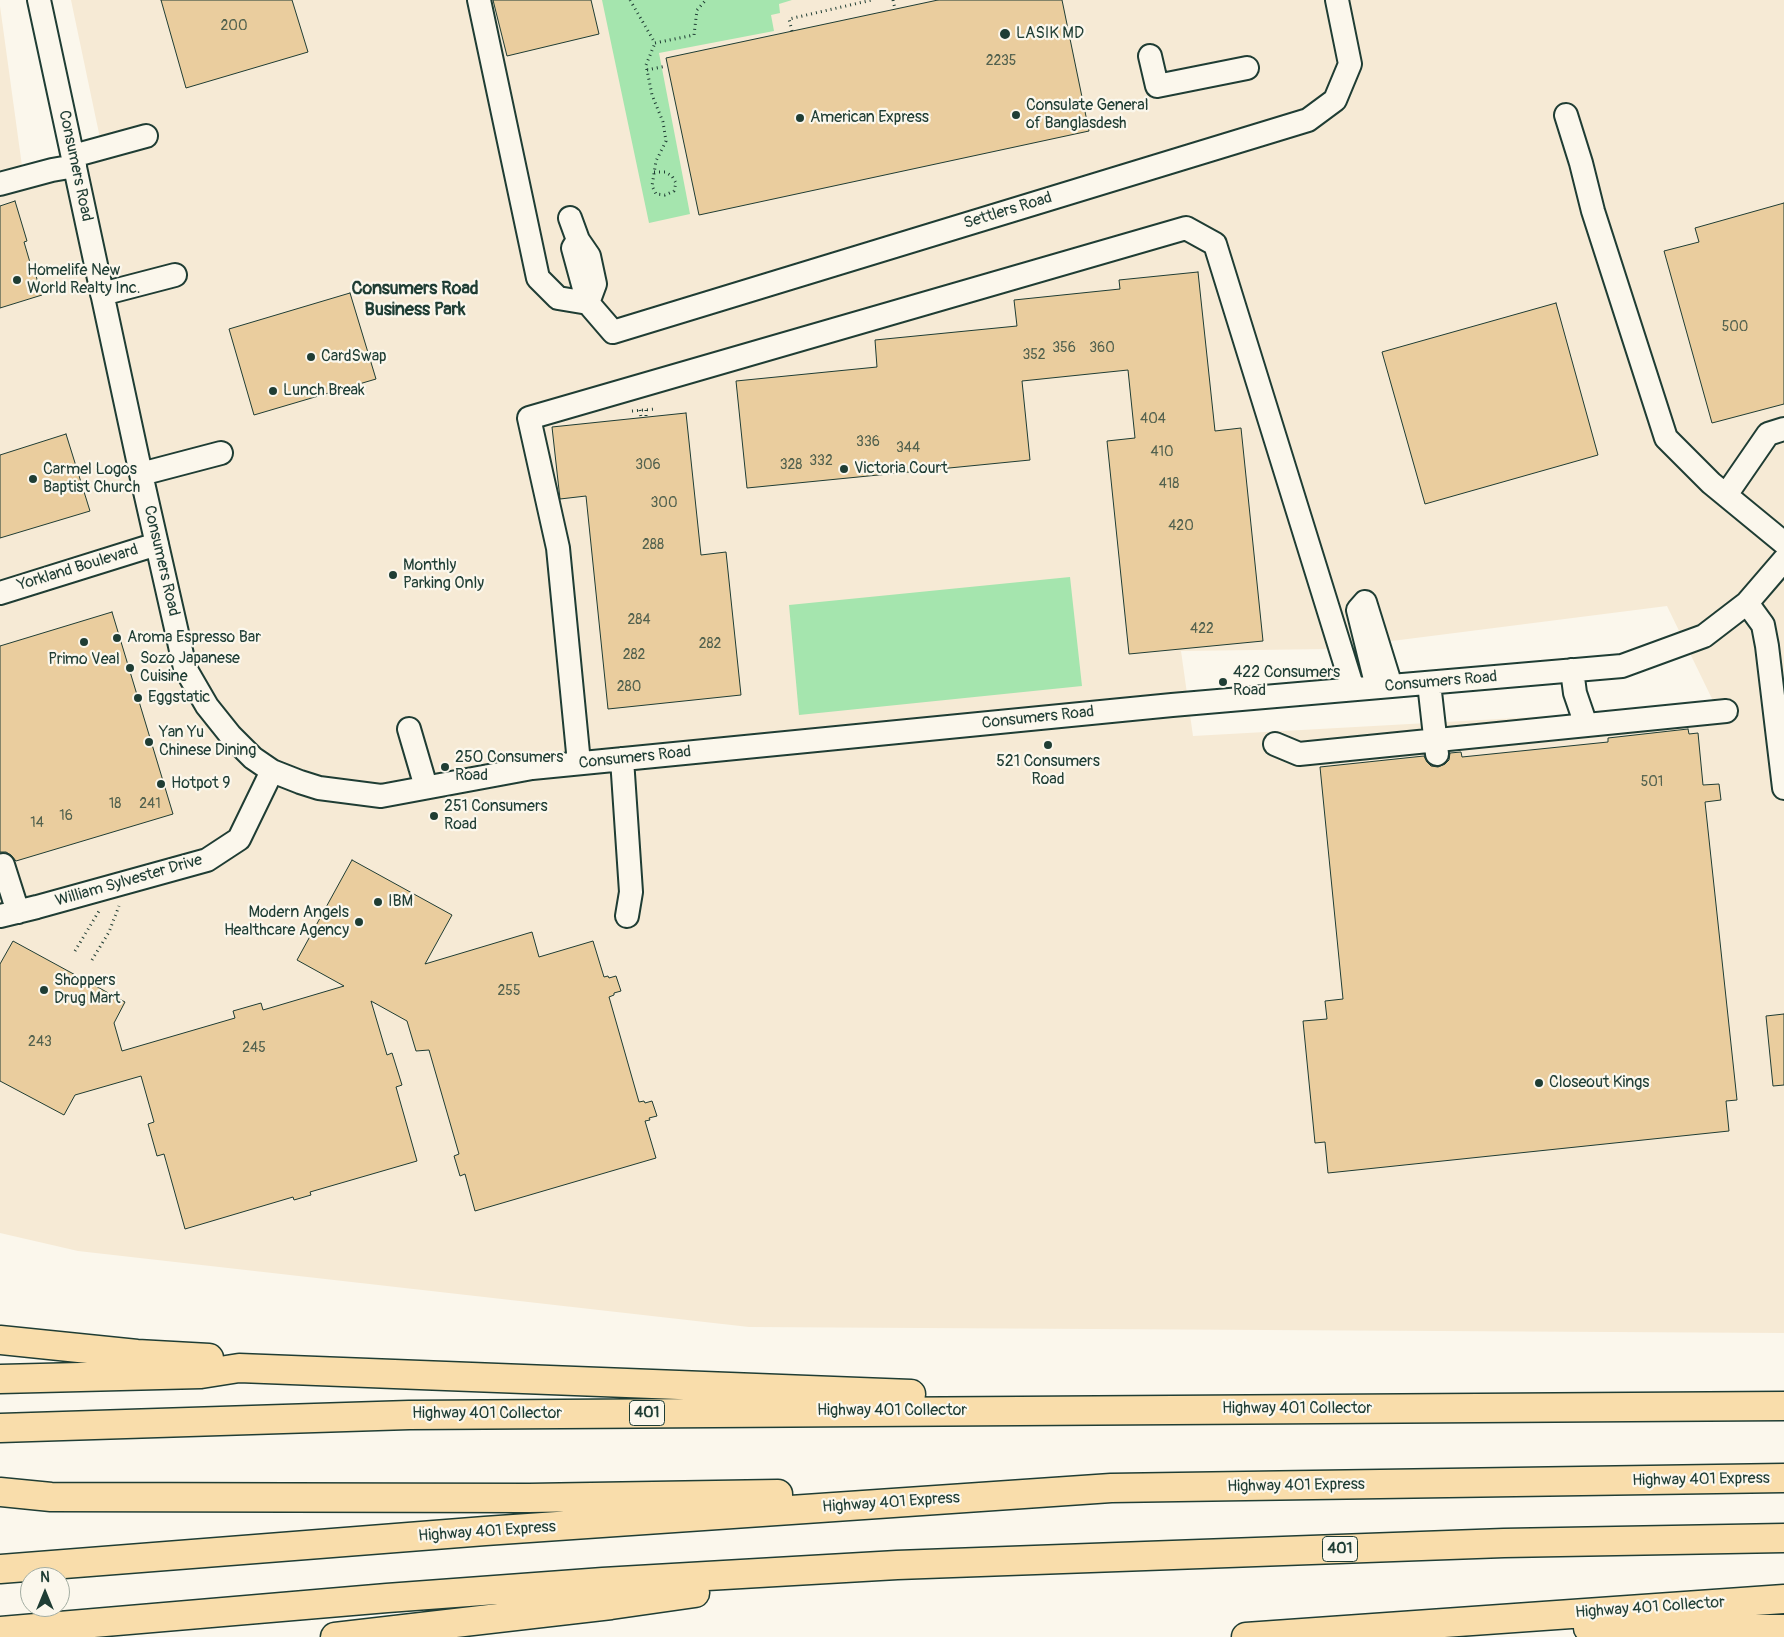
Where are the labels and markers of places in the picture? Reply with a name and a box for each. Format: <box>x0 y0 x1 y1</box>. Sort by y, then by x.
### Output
place label: LASIK MD <box>1016 24 1084 44</box>
marker: LASIK MD <box>998 27 1012 41</box>
place label: Consulate General of Banglasdesh <box>1026 96 1149 134</box>
place label: American Express <box>810 108 929 128</box>
marker: Consulate General of Banglasdesh <box>1010 109 1022 121</box>
marker: American Express <box>794 112 806 124</box>
place label: Homelife New World Realty Inc. <box>27 261 140 299</box>
marker: Homelife New World Realty Inc. <box>11 274 23 286</box>
place label: CardSwap <box>321 347 387 367</box>
marker: CardSwap <box>305 351 317 363</box>
place label: Lunch Break <box>283 381 365 401</box>
marker: Lunch Break <box>267 385 279 397</box>
place label: Victoria Court <box>854 459 948 479</box>
place label: Carmel Logos Baptist Church <box>43 460 140 498</box>
marker: Victoria Court <box>838 463 850 475</box>
marker: Carmel Logos Baptist Church <box>27 473 39 485</box>
place label: Monthly Parking Only <box>403 556 484 594</box>
marker: Monthly Parking Only <box>387 569 399 581</box>
place label: Aroma Espresso Bar <box>127 628 261 648</box>
marker: Aroma Espresso Bar <box>111 632 123 644</box>
marker: Primo Veal <box>78 636 90 648</box>
place label: Sozo Japanese Cuisine <box>140 649 240 687</box>
place label: Primo Veal <box>48 650 120 670</box>
marker: Sozo Japanese Cuisine <box>124 662 136 674</box>
place label: 422 Consumers Road <box>1233 663 1340 701</box>
marker: 422 Consumers Road <box>1217 676 1229 688</box>
place label: Eggstatic <box>148 688 210 708</box>
marker: Eggstatic <box>132 692 144 704</box>
place label: Yan Yu Chinese Dining <box>159 723 256 761</box>
marker: Yan Yu Chinese Dining <box>143 736 155 748</box>
marker: 521 Consumers Road <box>1042 739 1054 751</box>
place label: 250 Consumers Road <box>455 748 563 786</box>
place label: 521 Consumers Road <box>996 752 1100 790</box>
marker: 250 Consumers Road <box>439 761 451 773</box>
place label: Hotpot 9 <box>171 774 230 794</box>
marker: Hotpot 9 <box>155 778 167 790</box>
place label: 251 Consumers Road <box>444 797 548 835</box>
marker: 251 Consumers Road <box>428 810 440 822</box>
place label: IBM <box>388 892 413 912</box>
marker: IBM <box>372 896 384 908</box>
place label: Modern Angels Healthcare Agency <box>224 903 349 941</box>
marker: Modern Angels Healthcare Agency <box>353 916 365 928</box>
place label: Shoppers Drug Mart <box>54 971 120 1009</box>
marker: Shoppers Drug Mart <box>38 984 50 996</box>
place label: Closeout Kings <box>1549 1073 1649 1093</box>
marker: Closeout Kings <box>1533 1077 1545 1089</box>

